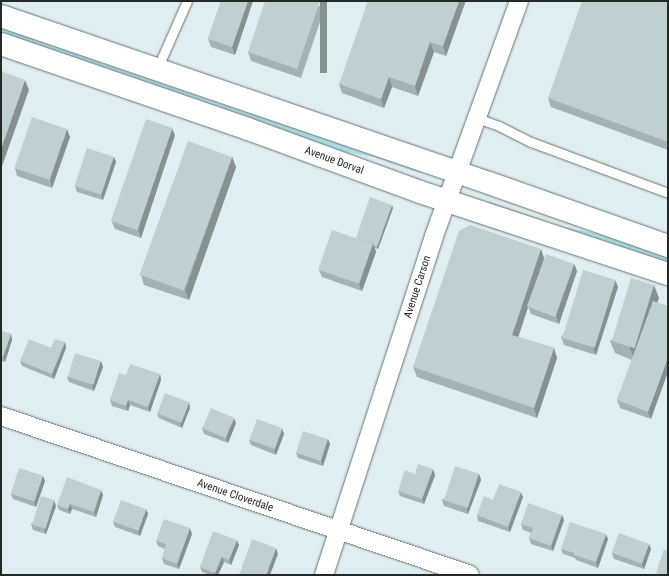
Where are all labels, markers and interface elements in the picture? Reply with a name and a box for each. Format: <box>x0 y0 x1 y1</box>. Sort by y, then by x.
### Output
street label: Avenue Dorval <box>303 144 365 178</box>
street label: Avenue Carson <box>402 254 434 320</box>
street label: Avenue Cloverdale <box>195 477 275 515</box>

